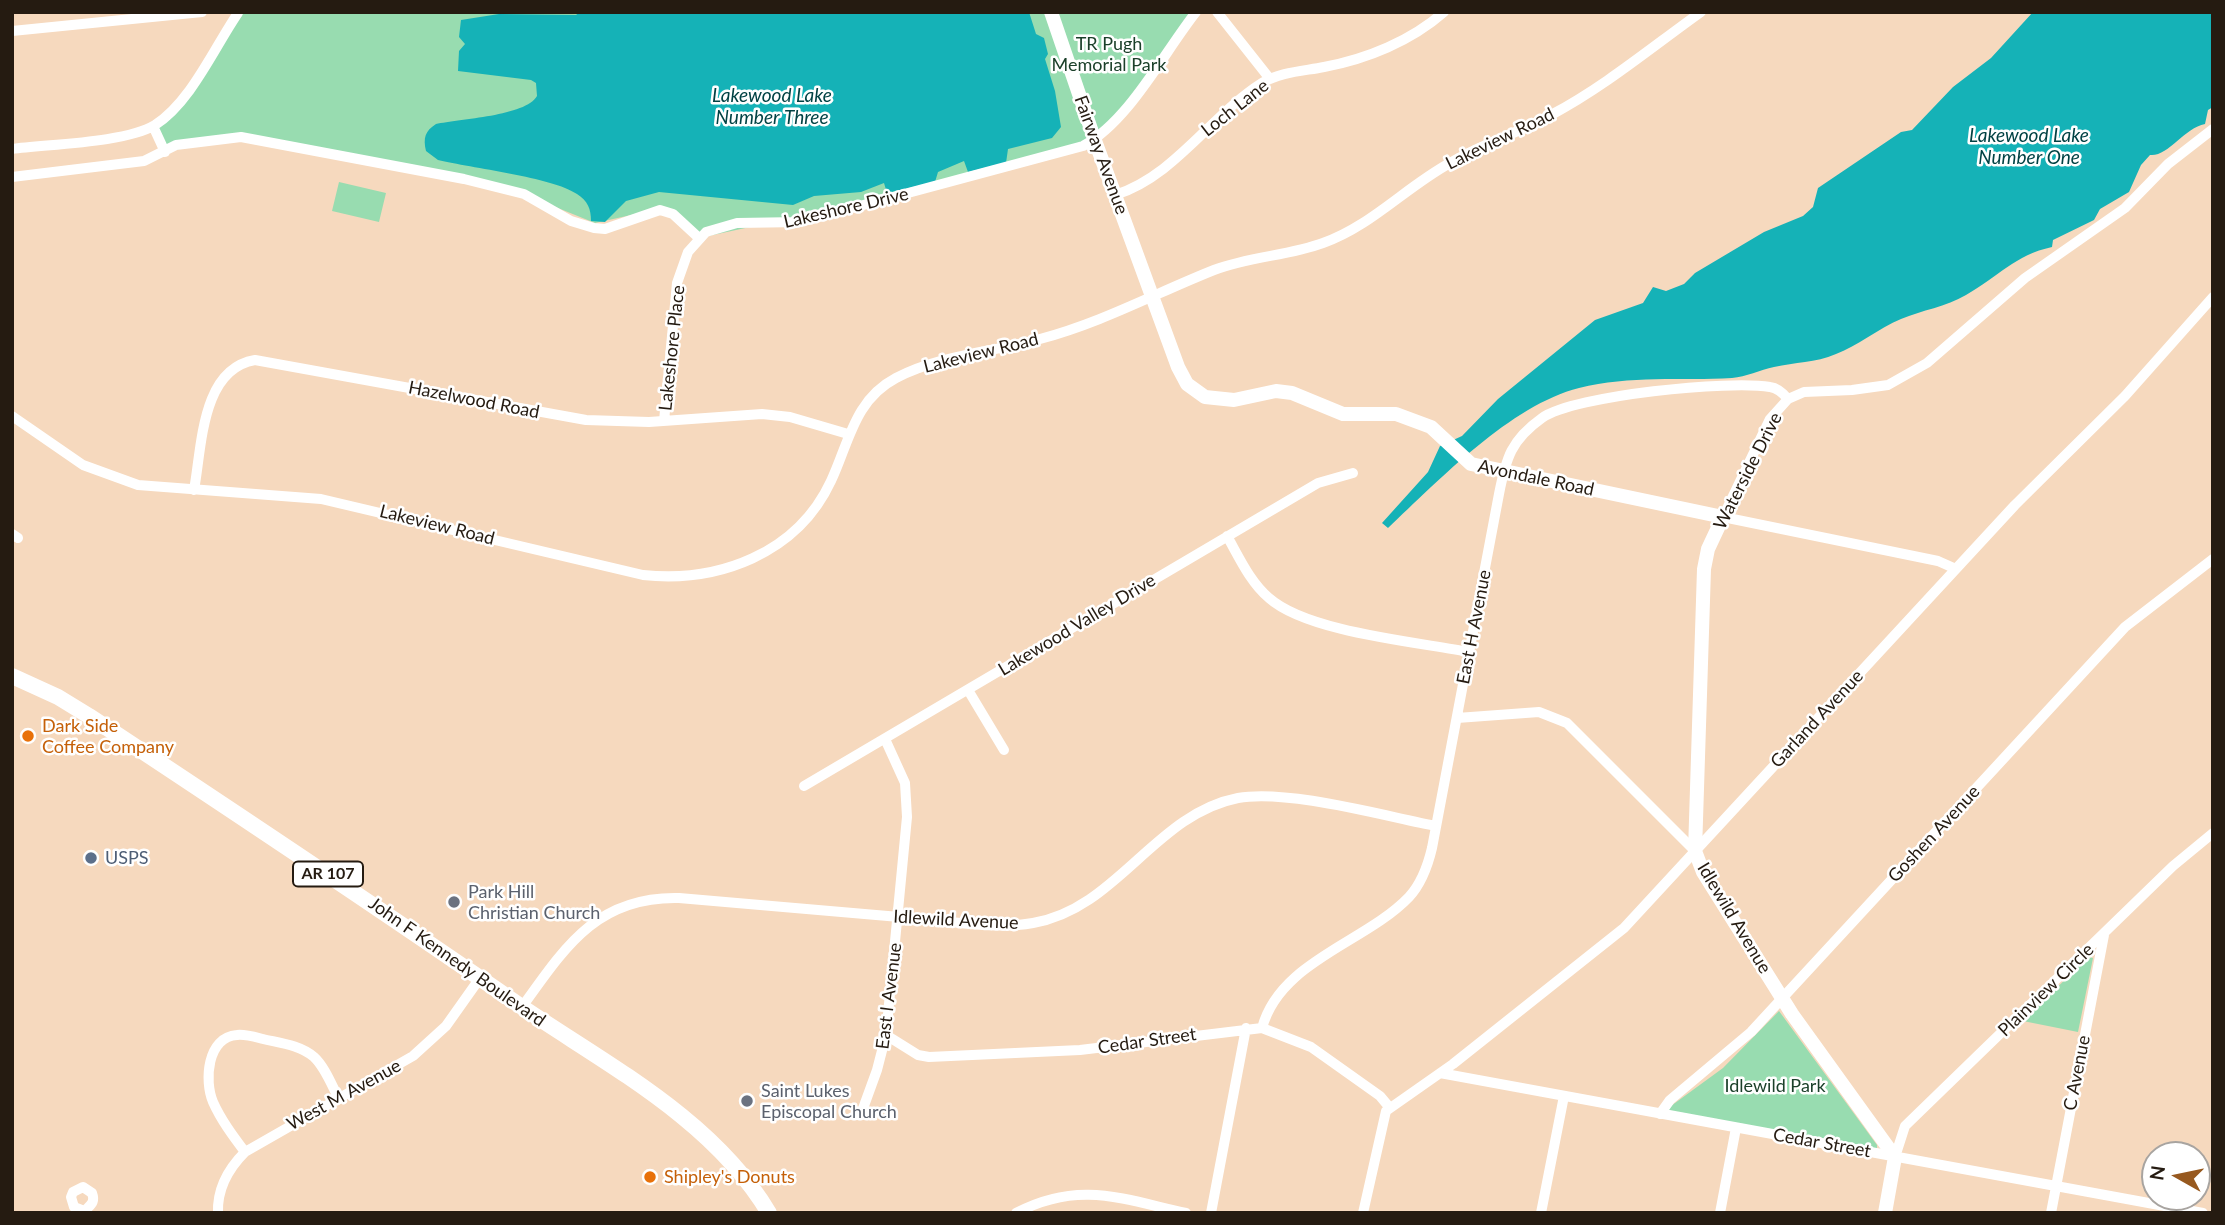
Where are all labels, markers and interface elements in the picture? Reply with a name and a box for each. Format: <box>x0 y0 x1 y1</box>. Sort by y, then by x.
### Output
park label: TR Pugh Memorial Park <box>1052 33 1166 76</box>
street label: Loch Lane <box>1197 75 1273 141</box>
water label: Lakewood Lake Number Three <box>712 85 832 129</box>
street label: Fairway Avenue <box>1069 93 1133 217</box>
street label: Lakeview Road <box>1442 103 1558 175</box>
water label: Lakewood Lake Number One <box>1969 125 2089 169</box>
street label: Lakeshore Drive <box>781 183 911 233</box>
street label: Lakeshore Place <box>655 284 689 412</box>
street label: Lakeview Road <box>921 328 1041 378</box>
street label: Hazelwood Road <box>407 377 541 423</box>
street label: Waterside Drive <box>1709 409 1787 533</box>
street label: Avondale Road <box>1476 455 1596 501</box>
street label: Lakeview Road <box>377 500 497 550</box>
street label: East H Avenue <box>1452 568 1496 686</box>
street label: Lakewood Valley Drive <box>994 569 1160 681</box>
street label: Garland Avenue <box>1766 666 1868 772</box>
place label: Dark Side Coffee Company <box>42 715 174 758</box>
marker: Dark Side Coffee Company <box>20 728 36 744</box>
street label: Goshen Avenue <box>1884 781 1984 887</box>
place label: USPS <box>105 847 149 869</box>
marker: USPS <box>83 850 99 866</box>
street label: Idlewild Avenue <box>1692 859 1776 977</box>
road number: AR 107 <box>293 862 363 887</box>
place label: Park Hill Christian Church <box>468 881 600 924</box>
street label: John F Kennedy Boulevard <box>364 893 550 1031</box>
marker: Park Hill Christian Church <box>446 894 462 910</box>
street label: Idlewild Avenue <box>893 906 1019 934</box>
street label: Plainview Circle <box>1994 939 2098 1041</box>
street label: East I Avenue <box>872 941 906 1051</box>
street label: Cedar Street <box>1097 1023 1197 1059</box>
street label: C Avenue <box>2059 1034 2095 1112</box>
street label: West M Avenue <box>283 1055 405 1135</box>
park label: Idlewild Park <box>1724 1075 1826 1097</box>
place label: Saint Lukes Episcopal Church <box>761 1080 897 1122</box>
marker: Saint Lukes Episcopal Church <box>739 1093 755 1109</box>
street label: Cedar Street <box>1771 1124 1873 1162</box>
north arrow <box>2141 1141 2211 1211</box>
text: N <box>2144 1164 2169 1182</box>
place label: Shipley's Donuts <box>664 1166 795 1188</box>
marker: Shipley's Donuts <box>642 1169 658 1185</box>

